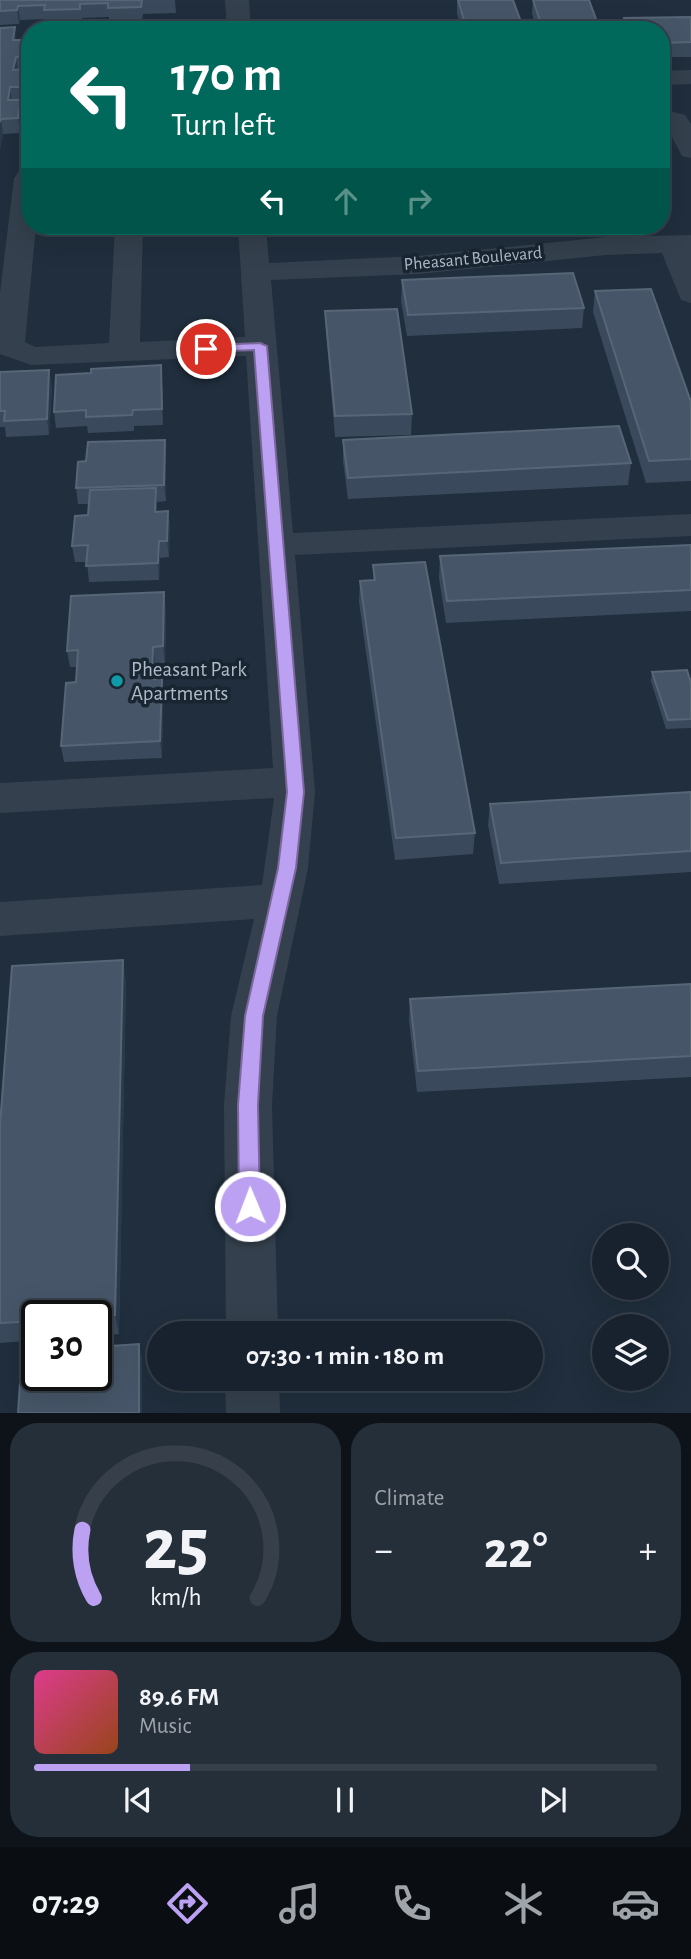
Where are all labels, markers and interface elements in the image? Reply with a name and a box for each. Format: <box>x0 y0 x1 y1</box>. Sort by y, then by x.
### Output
icon: left <box>56 49 147 140</box>
text: 170 m <box>171 51 282 100</box>
text: Turn left <box>171 109 275 141</box>
icon: left <box>254 182 292 220</box>
icon: ahead <box>327 182 365 220</box>
icon: right <box>400 182 438 220</box>
street label: Pheasant Boulevard <box>403 244 543 274</box>
pin <box>176 319 236 379</box>
icon: arrive <box>187 330 225 368</box>
place label: Pheasant Park Apartments <box>131 659 247 704</box>
marker: Pheasant Park Apartments <box>109 673 125 689</box>
position arrow <box>213 1169 287 1243</box>
map controls <box>592 1223 669 1391</box>
button: search <box>592 1223 669 1300</box>
speed limit sign: 30 <box>21 1300 112 1391</box>
button: layers <box>592 1314 669 1391</box>
text: 07:30 · 1 min · 180 m <box>246 1343 444 1369</box>
text: Climate <box>375 1487 444 1510</box>
text: 25 <box>142 1511 208 1584</box>
text: 22° <box>484 1525 548 1577</box>
text: − <box>375 1532 393 1570</box>
text: + <box>639 1532 657 1570</box>
text: km/h <box>149 1585 201 1610</box>
text: 89.6 FM <box>139 1684 219 1710</box>
text: Music <box>139 1715 191 1738</box>
icon: previous <box>119 1781 157 1819</box>
icon: pause <box>326 1781 364 1819</box>
icon: next <box>534 1781 572 1819</box>
icon: directions <box>163 1879 212 1928</box>
icon: music <box>275 1879 324 1928</box>
icon: phone <box>387 1879 436 1928</box>
icon: climate <box>499 1879 548 1928</box>
icon: car <box>611 1879 660 1928</box>
text: 07:29 <box>31 1887 100 1919</box>

